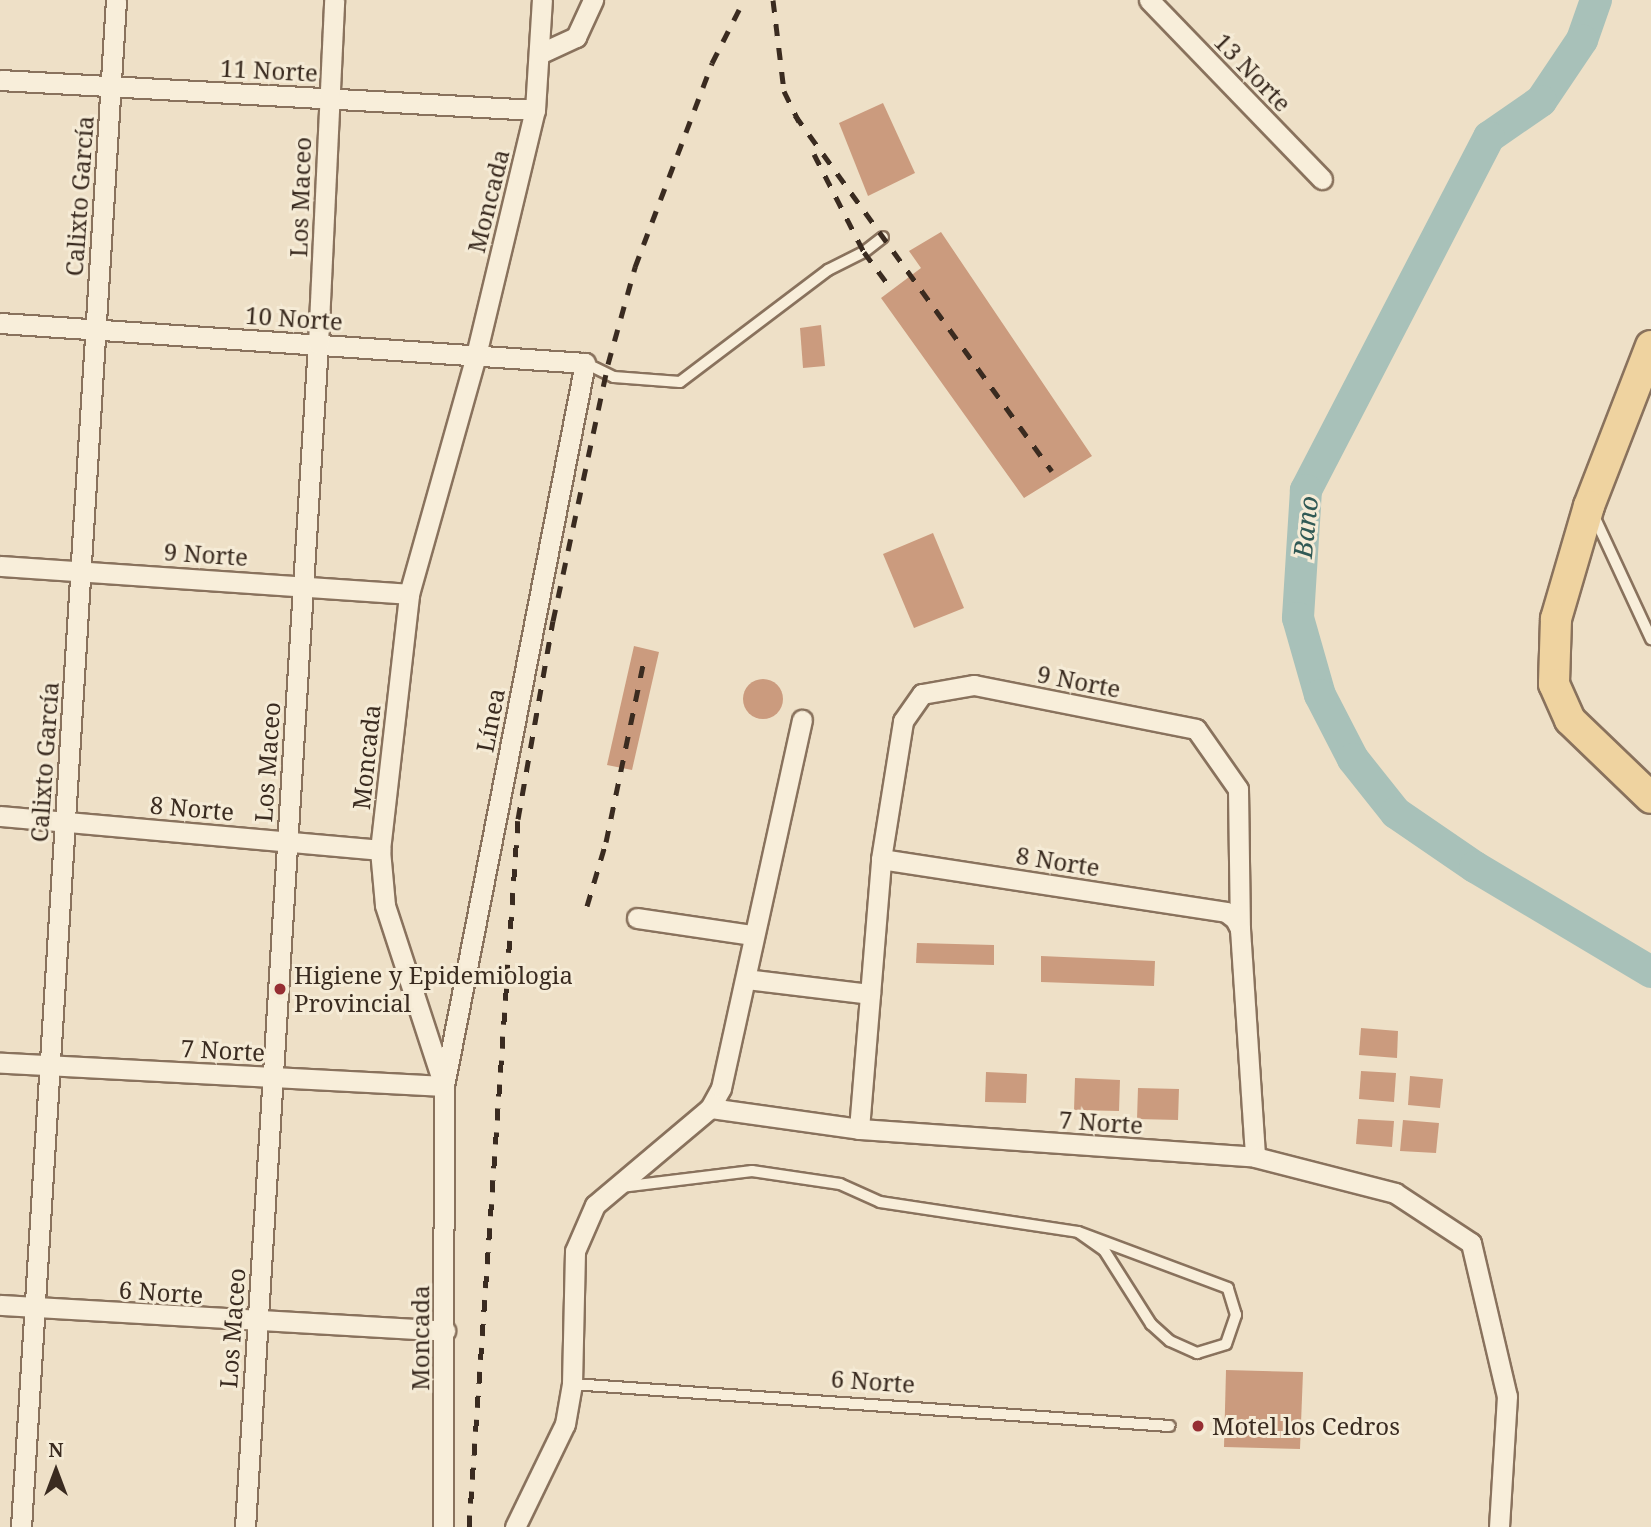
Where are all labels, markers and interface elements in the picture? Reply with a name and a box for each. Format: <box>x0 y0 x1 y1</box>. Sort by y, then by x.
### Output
street label: 13 Norte <box>1209 27 1297 117</box>
street label: 11 Norte <box>219 53 319 87</box>
street label: Calixto García <box>59 115 99 277</box>
street label: Los Maceo <box>284 136 316 258</box>
street label: Moncada <box>461 146 515 256</box>
street label: 10 Norte <box>244 300 344 336</box>
water label: Bano <box>1287 494 1325 560</box>
street label: 9 Norte <box>163 537 249 571</box>
street label: 9 Norte <box>1035 659 1123 703</box>
street label: Calixto García <box>24 681 64 843</box>
street label: Línea <box>470 686 510 754</box>
street label: Los Maceo <box>248 701 286 823</box>
street label: Moncada <box>346 703 386 811</box>
street label: 8 Norte <box>149 790 235 826</box>
street label: 8 Norte <box>1014 840 1102 882</box>
place label: Higiene y Epidemiologia Provincial <box>294 961 573 1017</box>
marker: Higiene y Epidemiologia Provincial <box>272 981 288 997</box>
street label: 7 Norte <box>180 1033 266 1067</box>
street label: 7 Norte <box>1058 1105 1144 1139</box>
street label: Los Maceo <box>213 1267 251 1389</box>
street label: 6 Norte <box>118 1275 204 1309</box>
street label: Moncada <box>406 1285 434 1391</box>
street label: 6 Norte <box>830 1364 916 1398</box>
place label: Motel los Cedros <box>1212 1412 1400 1440</box>
marker: Motel los Cedros <box>1190 1418 1206 1434</box>
north arrow <box>21 1436 91 1506</box>
text: N <box>49 1437 63 1463</box>

